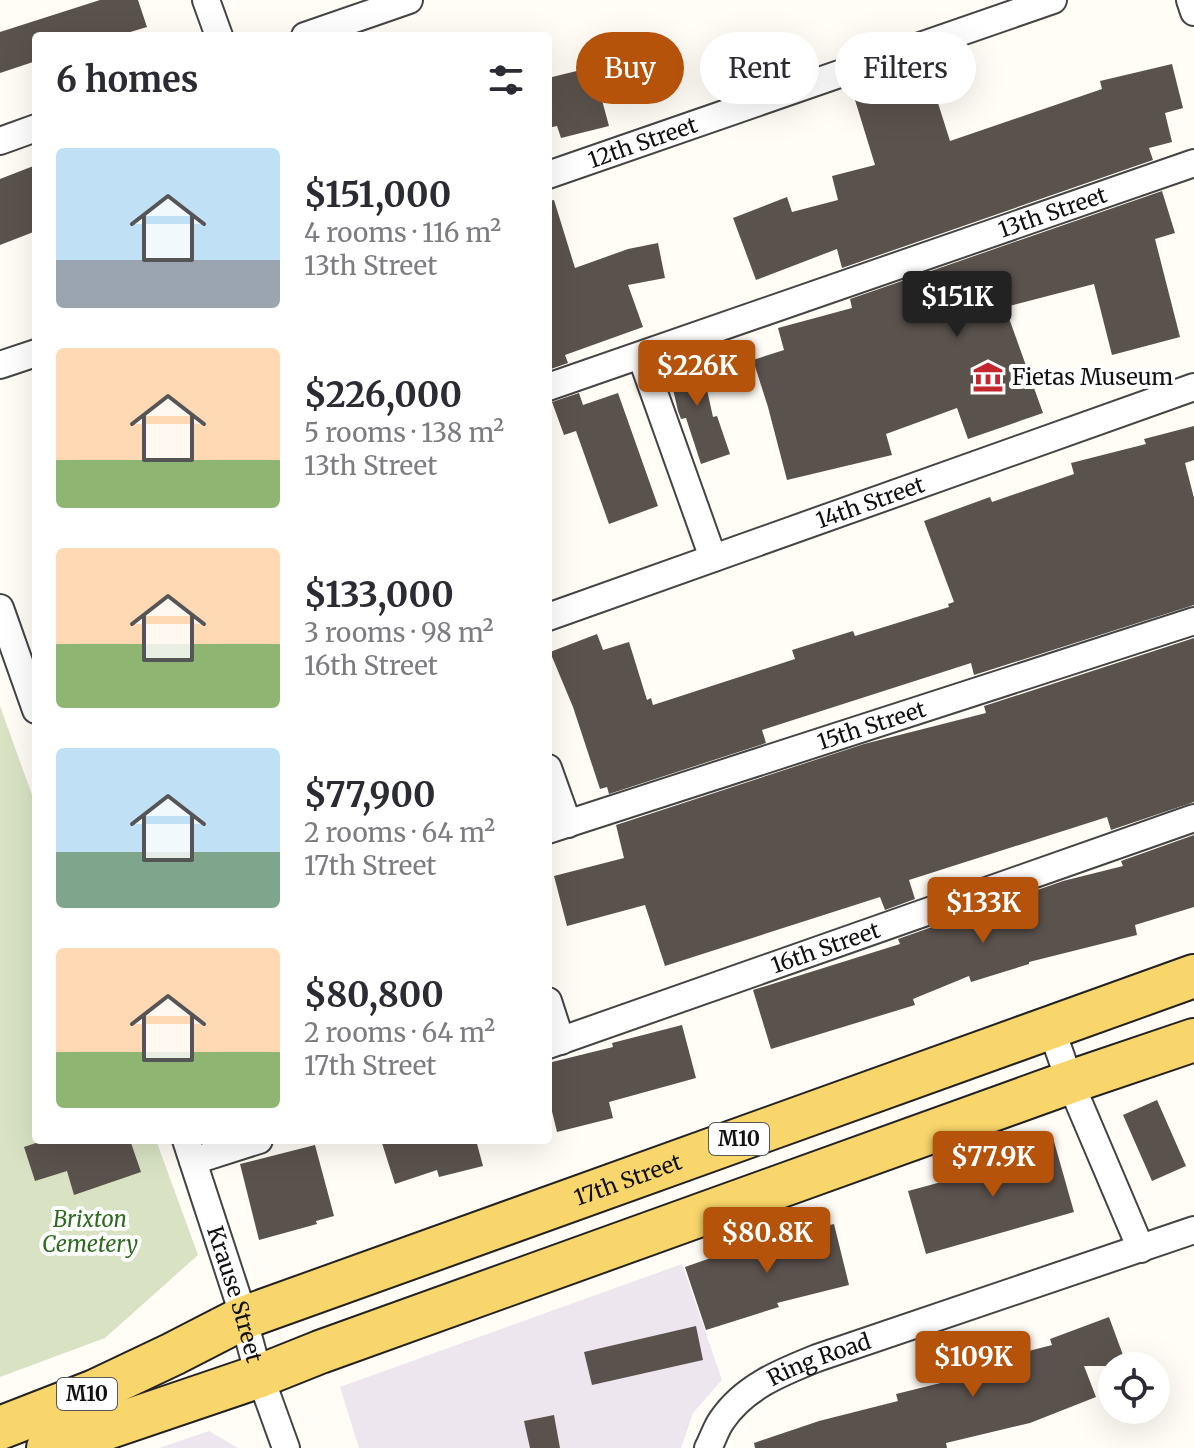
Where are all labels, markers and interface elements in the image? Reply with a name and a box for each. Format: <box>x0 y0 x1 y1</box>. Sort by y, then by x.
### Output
chip: Buy <box>576 32 684 104</box>
chip: Rent <box>700 32 819 104</box>
chip: Filters <box>835 32 976 104</box>
icon: filters <box>484 58 528 102</box>
text: 6 homes <box>56 59 198 101</box>
street label: 12th Street <box>584 110 701 174</box>
text: $151,000 <box>304 174 451 216</box>
icon: home <box>120 180 216 276</box>
street label: 13th Street <box>995 180 1111 244</box>
text: 4 rooms · 116 m² <box>304 216 501 249</box>
text: 13th Street <box>304 249 437 282</box>
pin: $151K <box>901 271 1013 339</box>
text: $151K <box>921 280 993 313</box>
pin: $226K <box>641 340 753 408</box>
text: $226K <box>656 349 738 382</box>
museum icon: Fietas Museum <box>971 360 1005 394</box>
place label: Fietas Museum <box>1012 363 1173 391</box>
text: $226,000 <box>304 374 462 416</box>
icon: home <box>120 380 216 476</box>
text: 5 rooms · 138 m² <box>304 416 504 449</box>
text: 13th Street <box>304 449 437 482</box>
street label: 14th Street <box>812 470 929 534</box>
text: $133,000 <box>304 574 454 616</box>
icon: home <box>120 580 216 676</box>
text: 3 rooms · 98 m² <box>304 616 494 649</box>
text: 16th Street <box>304 649 438 682</box>
street label: 15th Street <box>814 695 930 756</box>
text: $77,900 <box>304 774 436 816</box>
icon: home <box>120 780 216 876</box>
text: 2 rooms · 64 m² <box>304 816 495 849</box>
text: 17th Street <box>304 849 436 882</box>
pin: $133K <box>927 877 1039 945</box>
text: $133K <box>945 886 1021 919</box>
street label: 16th Street <box>767 915 884 980</box>
text: $80,800 <box>304 974 444 1016</box>
icon: home <box>120 980 216 1076</box>
text: 2 rooms · 64 m² <box>304 1016 495 1049</box>
text: 17th Street <box>304 1049 436 1082</box>
road number: M10 <box>709 1123 769 1155</box>
pin: $77.9K <box>928 1131 1058 1199</box>
text: $77.9K <box>951 1140 1035 1173</box>
street label: 17th Street <box>570 1147 686 1212</box>
park label: Brixton Cemetery <box>42 1205 138 1258</box>
pin: $80.8K <box>702 1207 832 1275</box>
text: $80.8K <box>721 1216 813 1249</box>
street label: Krause Street <box>201 1222 269 1366</box>
street label: Ring Road <box>762 1327 874 1392</box>
pin: $109K <box>917 1331 1029 1399</box>
text: $109K <box>933 1340 1013 1373</box>
map controls <box>1098 1352 1170 1424</box>
button: locate <box>1098 1352 1170 1424</box>
road number: M10 <box>57 1378 117 1410</box>

